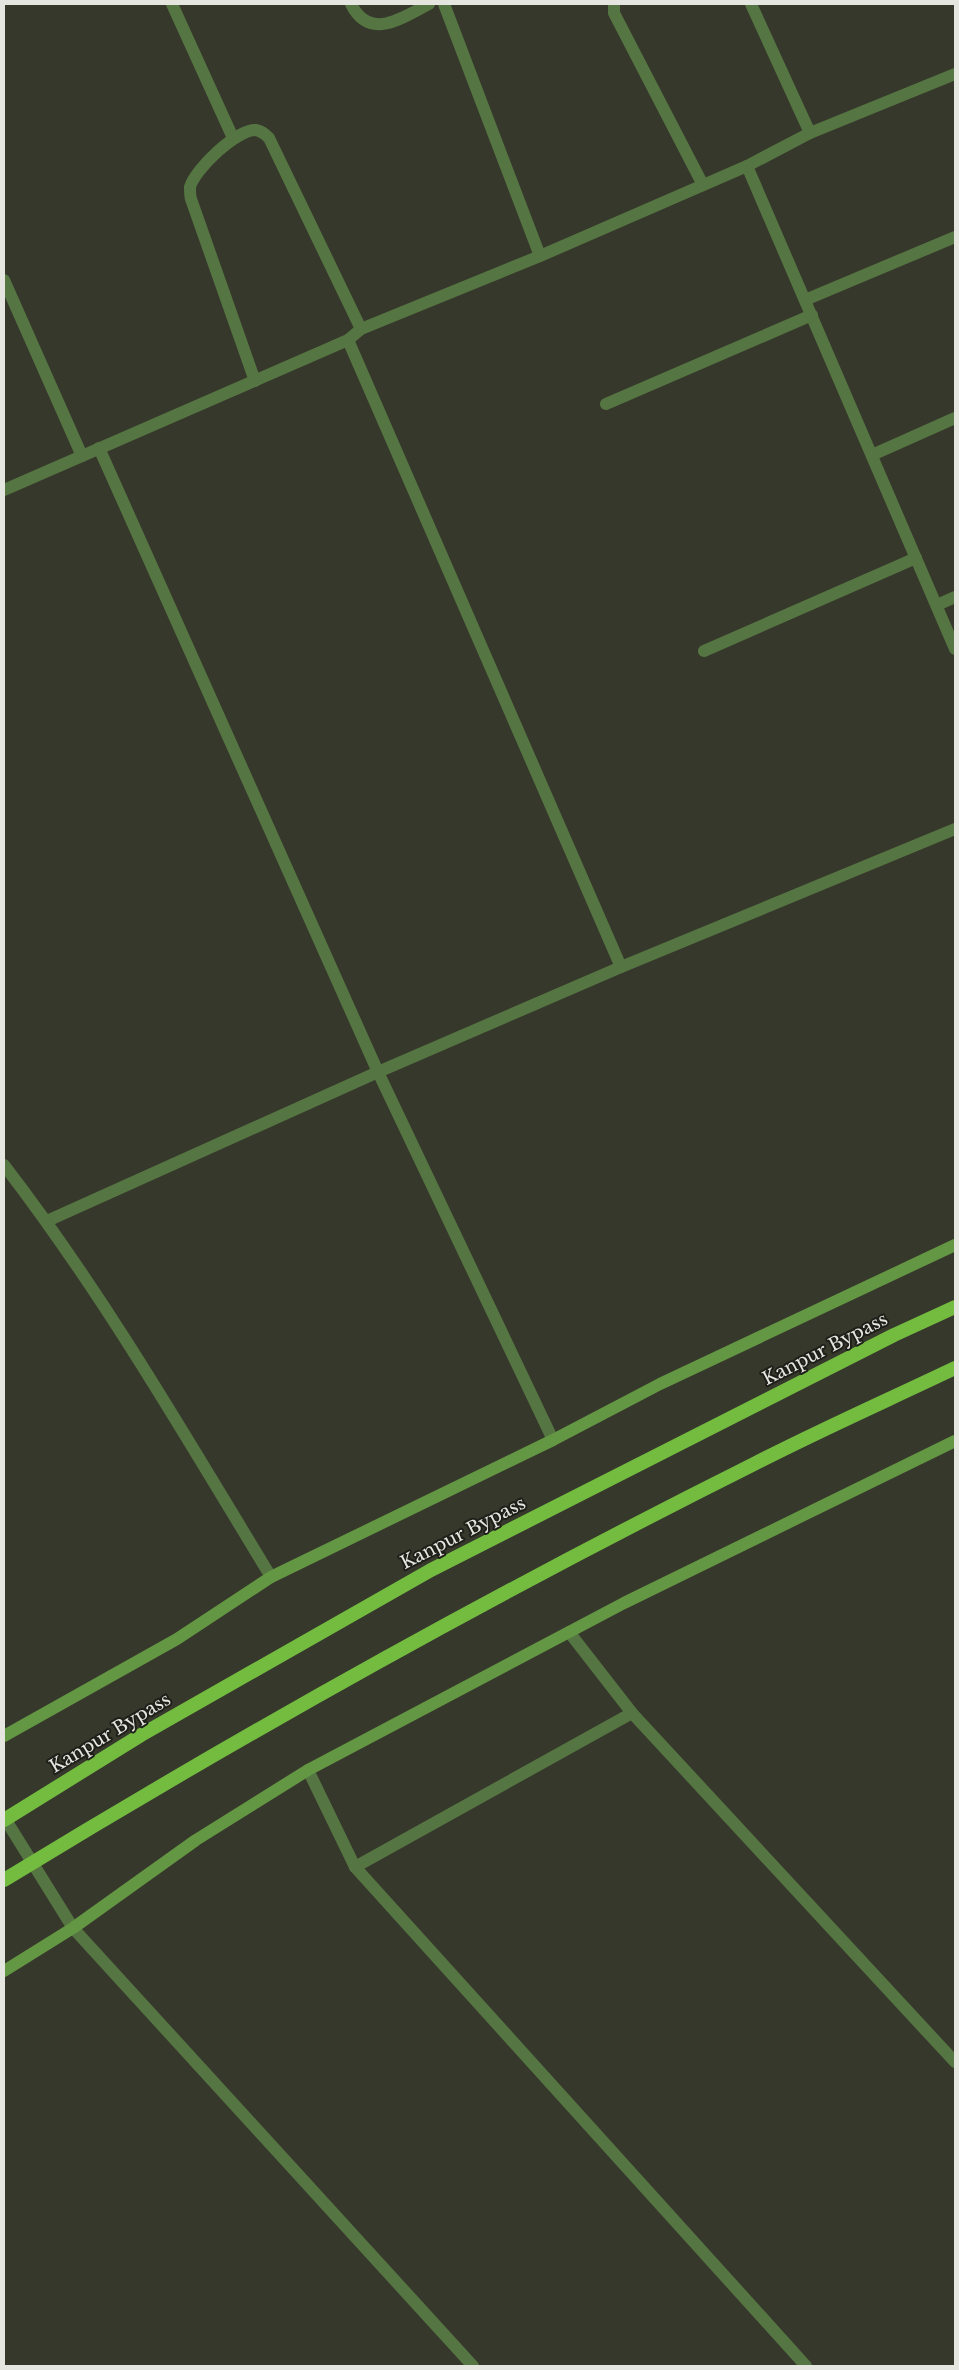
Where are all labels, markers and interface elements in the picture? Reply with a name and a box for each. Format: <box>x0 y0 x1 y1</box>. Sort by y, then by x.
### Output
street label: Kanpur Bypass <box>759 1308 891 1390</box>
street label: Kanpur Bypass <box>397 1492 529 1574</box>
street label: Kanpur Bypass <box>45 1688 175 1778</box>

